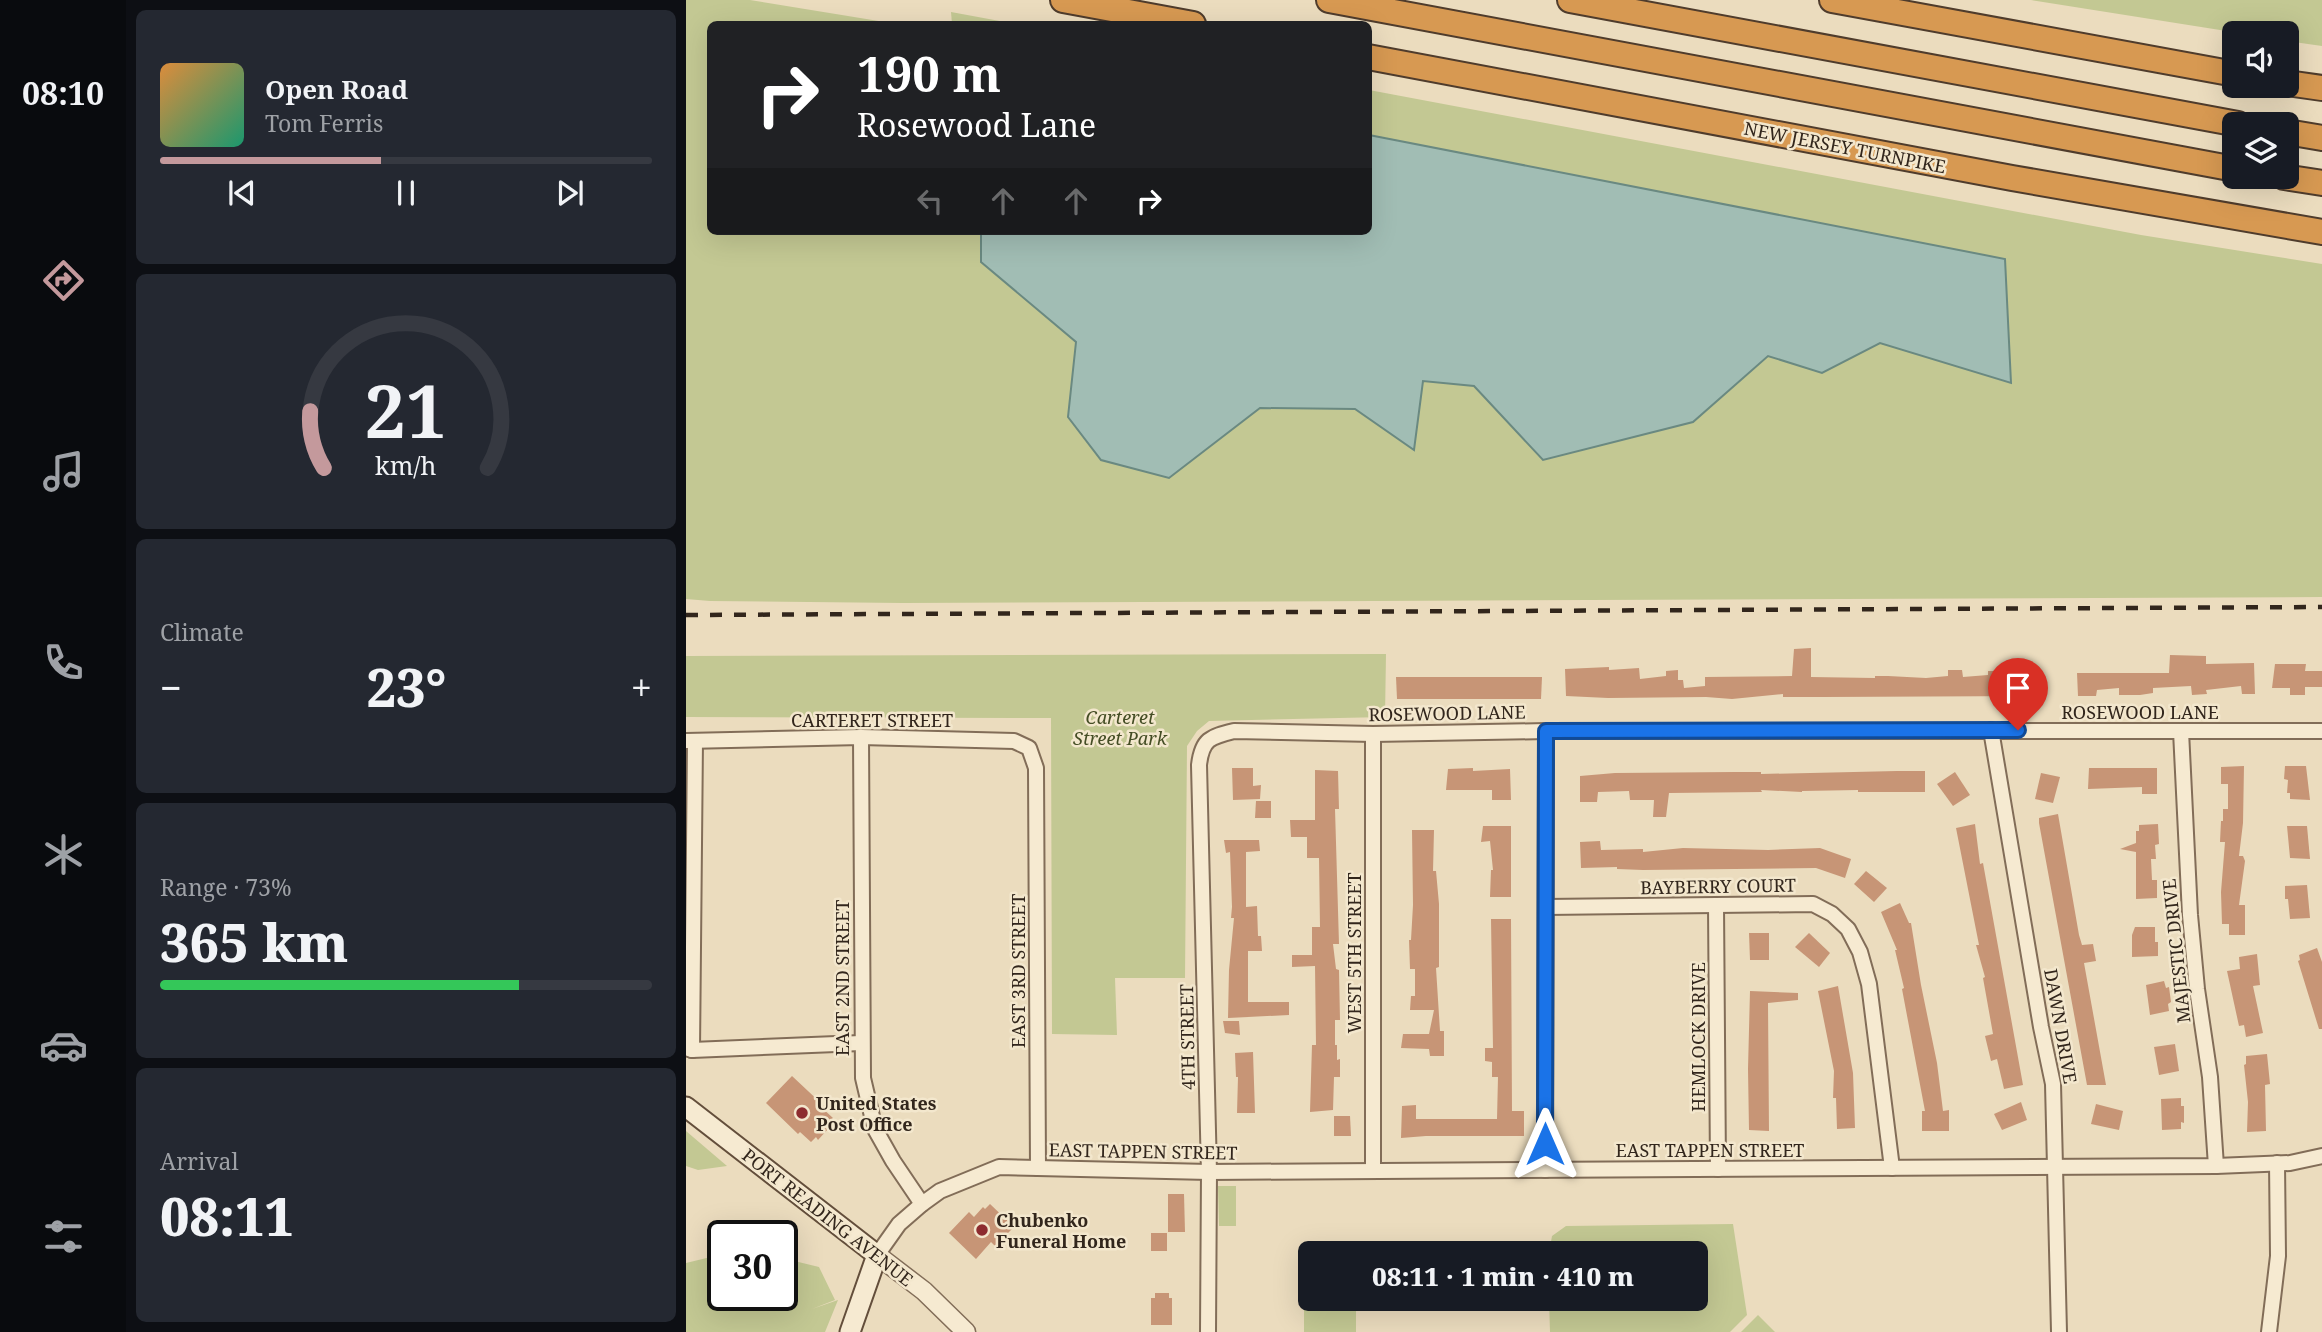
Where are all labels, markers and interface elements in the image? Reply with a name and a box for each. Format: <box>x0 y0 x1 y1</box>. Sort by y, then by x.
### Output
map controls <box>2222 21 2299 189</box>
button: sound <box>2222 21 2299 98</box>
text: 190 m <box>857 40 1001 106</box>
icon: right <box>742 49 833 140</box>
text: 08:10 <box>22 71 104 114</box>
text: Open Road <box>265 71 408 107</box>
text: Rosewood Lane <box>857 103 1096 146</box>
text: Tom Ferris <box>265 107 383 139</box>
button: layers <box>2222 112 2299 189</box>
street label: NEW JERSEY TURNPIKE <box>1742 116 1948 178</box>
icon: previous <box>223 174 261 212</box>
icon: pause <box>387 174 425 212</box>
icon: next <box>551 174 589 212</box>
icon: left <box>911 182 949 220</box>
icon: ahead <box>984 182 1022 220</box>
icon: ahead <box>1057 182 1095 220</box>
icon: right <box>1130 182 1168 220</box>
icon: directions <box>39 256 88 305</box>
text: 21 <box>365 360 447 459</box>
icon: music <box>39 447 88 496</box>
text: km/h <box>375 447 437 481</box>
text: Climate <box>160 616 244 648</box>
icon: phone <box>39 638 88 687</box>
text: 23° <box>366 651 446 722</box>
pin <box>1988 658 2048 730</box>
text: − <box>160 661 182 713</box>
text: + <box>631 661 652 713</box>
icon: arrive <box>1999 669 2037 707</box>
street label: ROSEWOOD LANE <box>1368 700 1526 726</box>
street label: ROSEWOOD LANE <box>2061 700 2219 724</box>
park label: Carteret Street Park <box>1073 705 1168 750</box>
street label: CARTERET STREET <box>791 708 953 732</box>
icon: climate <box>39 830 88 879</box>
text: Range · 73% <box>160 871 292 903</box>
street label: WEST 5TH STREET <box>1342 873 1366 1034</box>
street label: BAYBERRY COURT <box>1640 873 1796 899</box>
street label: MAJESTIC DRIVE <box>2156 878 2196 1024</box>
street label: EAST 3RD STREET <box>1006 894 1030 1048</box>
street label: EAST 2ND STREET <box>830 900 854 1056</box>
text: 365 km <box>160 906 348 977</box>
street label: HEMLOCK DRIVE <box>1686 962 1710 1112</box>
street label: DAWN DRIVE <box>2039 967 2083 1085</box>
street label: 4TH STREET <box>1174 984 1200 1090</box>
icon: car <box>39 1021 88 1070</box>
place label: United States Post Office <box>816 1091 937 1136</box>
marker: United States Post Office <box>794 1105 810 1121</box>
position arrow <box>1508 1107 1582 1181</box>
street label: EAST TAPPEN STREET <box>1048 1137 1238 1165</box>
street label: EAST TAPPEN STREET <box>1616 1138 1804 1162</box>
street label: PORT READING AVENUE <box>738 1143 918 1291</box>
text: Arrival <box>160 1145 239 1177</box>
text: 08:11 <box>160 1180 294 1251</box>
place label: Chubenko Funeral Home <box>996 1208 1126 1253</box>
icon: filters <box>39 1212 88 1261</box>
speed limit sign: 30 <box>707 1220 798 1311</box>
marker: Chubenko Funeral Home <box>974 1222 990 1238</box>
text: 08:11 · 1 min · 410 m <box>1372 1258 1634 1294</box>

